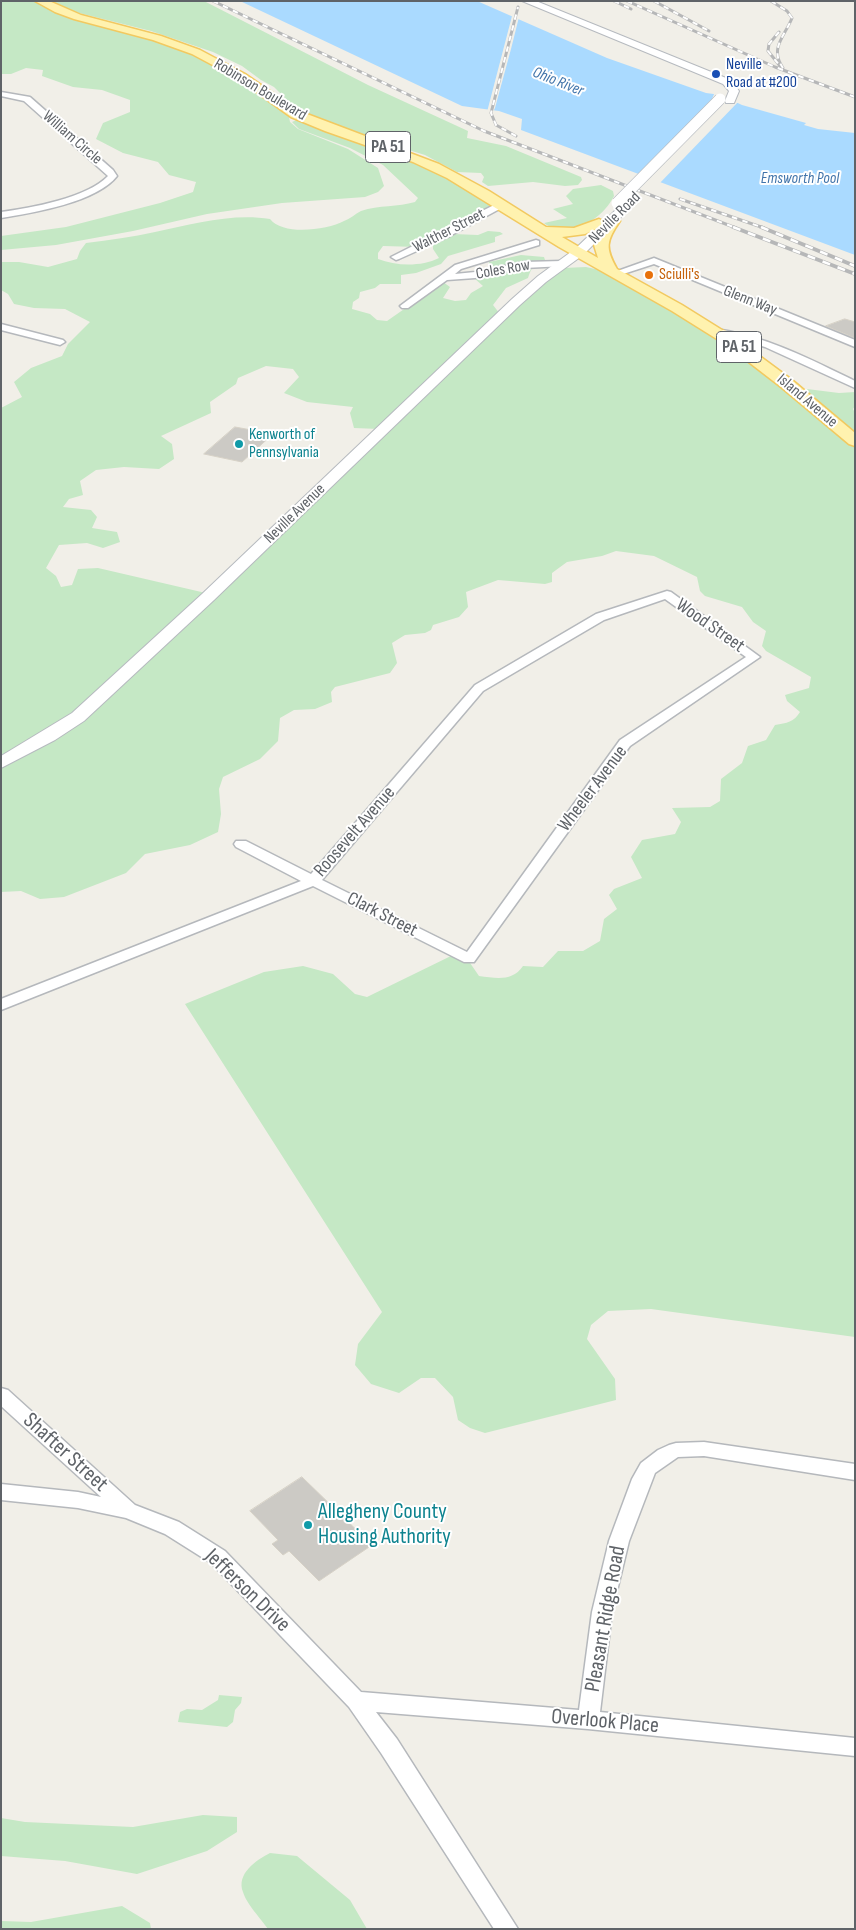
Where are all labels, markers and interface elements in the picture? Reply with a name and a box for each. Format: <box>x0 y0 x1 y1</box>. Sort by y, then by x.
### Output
street label: Robinson Boulevard <box>210 55 310 125</box>
place label: Neville Road at #200 <box>726 55 797 93</box>
water label: Ohio River <box>530 63 586 101</box>
marker: Neville Road at #200 <box>710 68 722 80</box>
street label: William Circle <box>38 107 106 169</box>
road number: PA 51 <box>366 132 410 162</box>
water label: Emsworth Pool <box>761 169 839 189</box>
street label: Neville Road <box>585 188 645 248</box>
street label: Walther Street <box>410 205 488 257</box>
street label: Coles Row <box>474 256 532 284</box>
place label: Sciulli's <box>659 265 699 285</box>
marker: Sciulli's <box>643 269 655 281</box>
street label: Glenn Way <box>721 282 779 320</box>
road number: PA 51 <box>716 332 762 362</box>
street label: Island Avenue <box>773 370 841 432</box>
place label: Kenworth of Pennsylvania <box>249 425 319 463</box>
marker: Kenworth of Pennsylvania <box>233 438 245 450</box>
street label: Neville Avenue <box>260 480 330 548</box>
street label: Wood Street <box>671 594 749 658</box>
street label: Wheeler Avenue <box>553 741 633 837</box>
street label: Roosevelt Avenue <box>310 782 400 882</box>
street label: Clark Street <box>343 888 421 942</box>
street label: Shafter Street <box>17 1408 113 1498</box>
place label: Allegheny County Housing Authority <box>318 1499 451 1550</box>
marker: Allegheny County Housing Authority <box>302 1519 314 1531</box>
street label: Jefferson Drive <box>199 1544 295 1638</box>
street label: Pleasant Ridge Road <box>580 1544 632 1694</box>
street label: Overlook Place <box>550 1704 660 1740</box>

